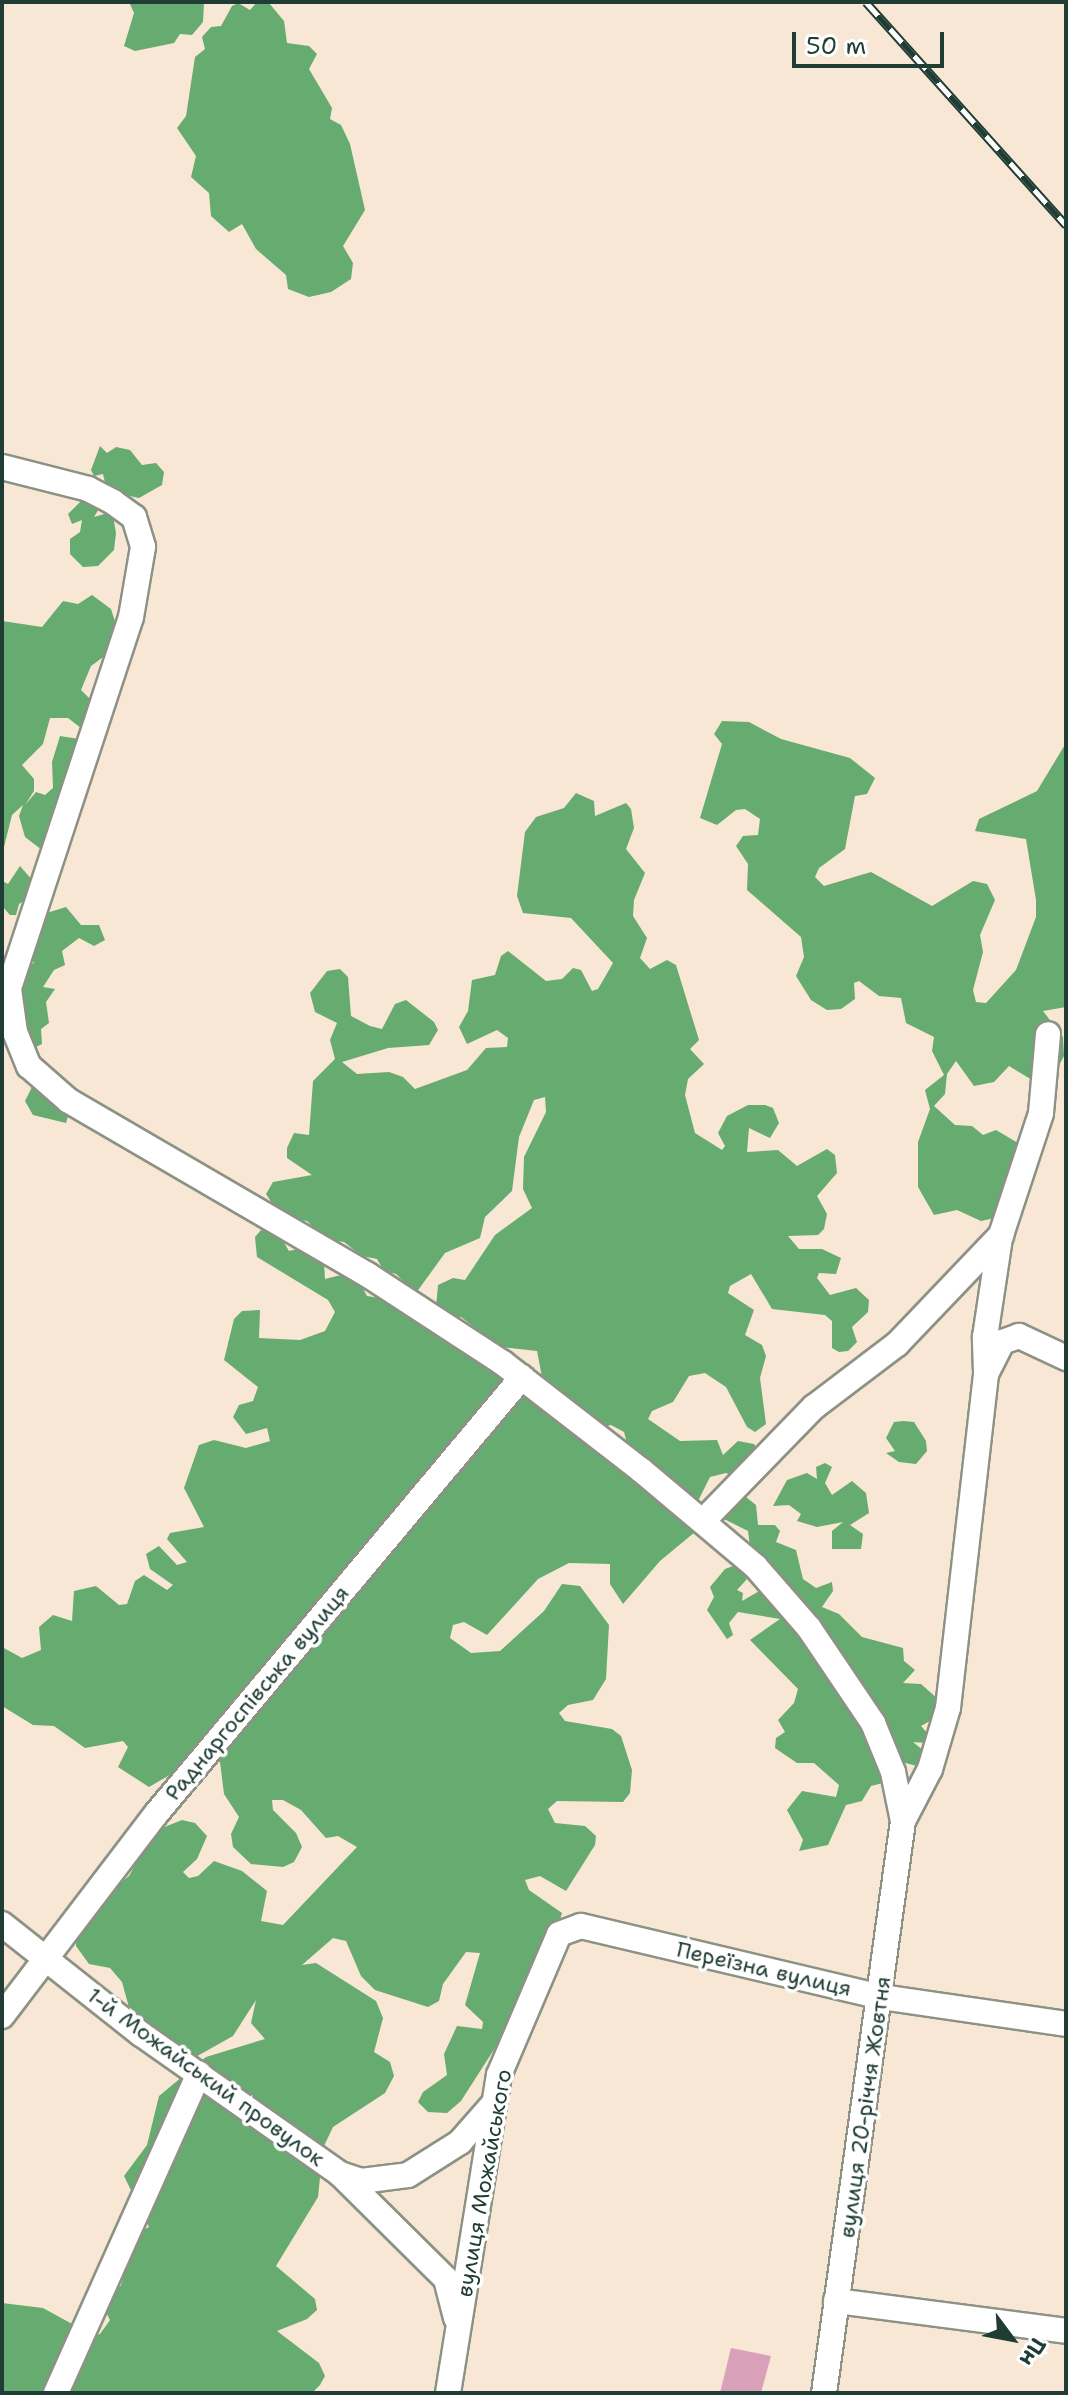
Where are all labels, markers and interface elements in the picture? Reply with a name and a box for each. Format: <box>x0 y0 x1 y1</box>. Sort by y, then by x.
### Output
scale bar <box>796 16 948 66</box>
text: 50 m <box>806 30 866 62</box>
street label: Раднаргоспівська вулиця <box>159 1580 355 1806</box>
street label: Переїзна вулиця <box>674 1936 854 2002</box>
street label: вулиця 20-річчя Жовтня <box>834 1974 896 2240</box>
street label: 1-й Можайський провулок <box>82 1982 330 2172</box>
street label: вулиця Можайського <box>451 2067 517 2299</box>
north arrow <box>972 2299 1052 2379</box>
text: Пн <box>1013 2332 1053 2372</box>

